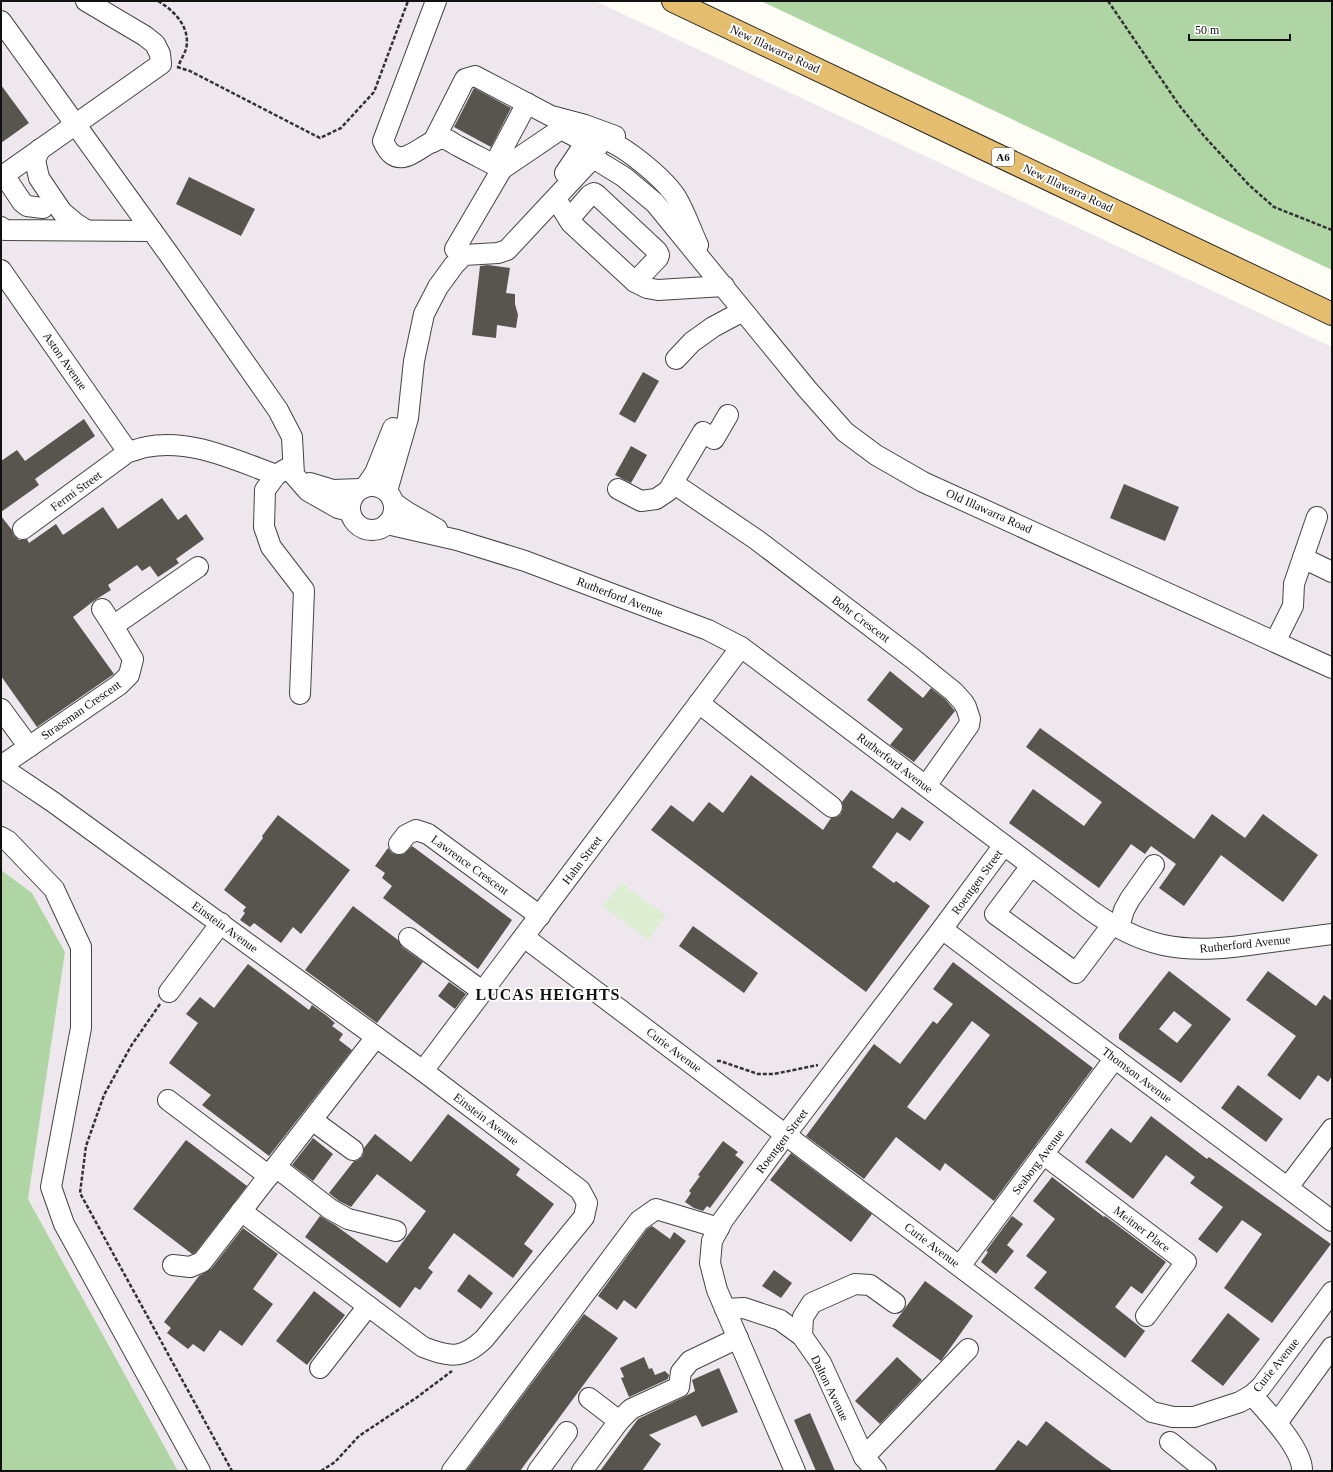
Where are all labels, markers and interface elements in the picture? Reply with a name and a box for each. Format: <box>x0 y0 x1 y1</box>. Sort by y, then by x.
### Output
scale bar <box>1189 16 1290 42</box>
street label: New Illawarra Road <box>728 22 822 76</box>
text: 50 m <box>1195 23 1220 37</box>
road number: A6 <box>992 148 1014 166</box>
street label: New Illawarra Road <box>1021 161 1115 215</box>
street label: Aston Avenue <box>40 329 90 393</box>
street label: Fermi Street <box>48 467 105 514</box>
street label: Old Illawarra Road <box>944 486 1034 536</box>
street label: Rutherford Avenue <box>575 574 665 620</box>
street label: Bohr Crescent <box>829 593 893 646</box>
street label: Strassman Crescent <box>38 677 124 743</box>
street label: Rutherford Avenue <box>854 730 936 796</box>
street label: Lawrence Crescent <box>429 832 512 898</box>
street label: Hahn Street <box>559 833 605 887</box>
street label: Roentgen Street <box>949 846 1006 917</box>
street label: Einstein Avenue <box>189 898 261 956</box>
street label: Rutherford Avenue <box>1199 932 1291 956</box>
district label: LUCAS HEIGHTS <box>475 986 621 1003</box>
street label: Curie Avenue <box>644 1025 704 1075</box>
street label: Thomson Avenue <box>1099 1044 1175 1106</box>
street label: Einstein Avenue <box>451 1090 521 1148</box>
street label: Roentgen Street <box>753 1106 811 1176</box>
street label: Seaborg Avenue <box>1009 1127 1067 1197</box>
street label: Meitner Place <box>1111 1203 1173 1255</box>
street label: Curie Avenue <box>902 1220 962 1270</box>
street label: Curie Avenue <box>1250 1335 1302 1395</box>
street label: Dalton Avenue <box>808 1353 852 1423</box>

